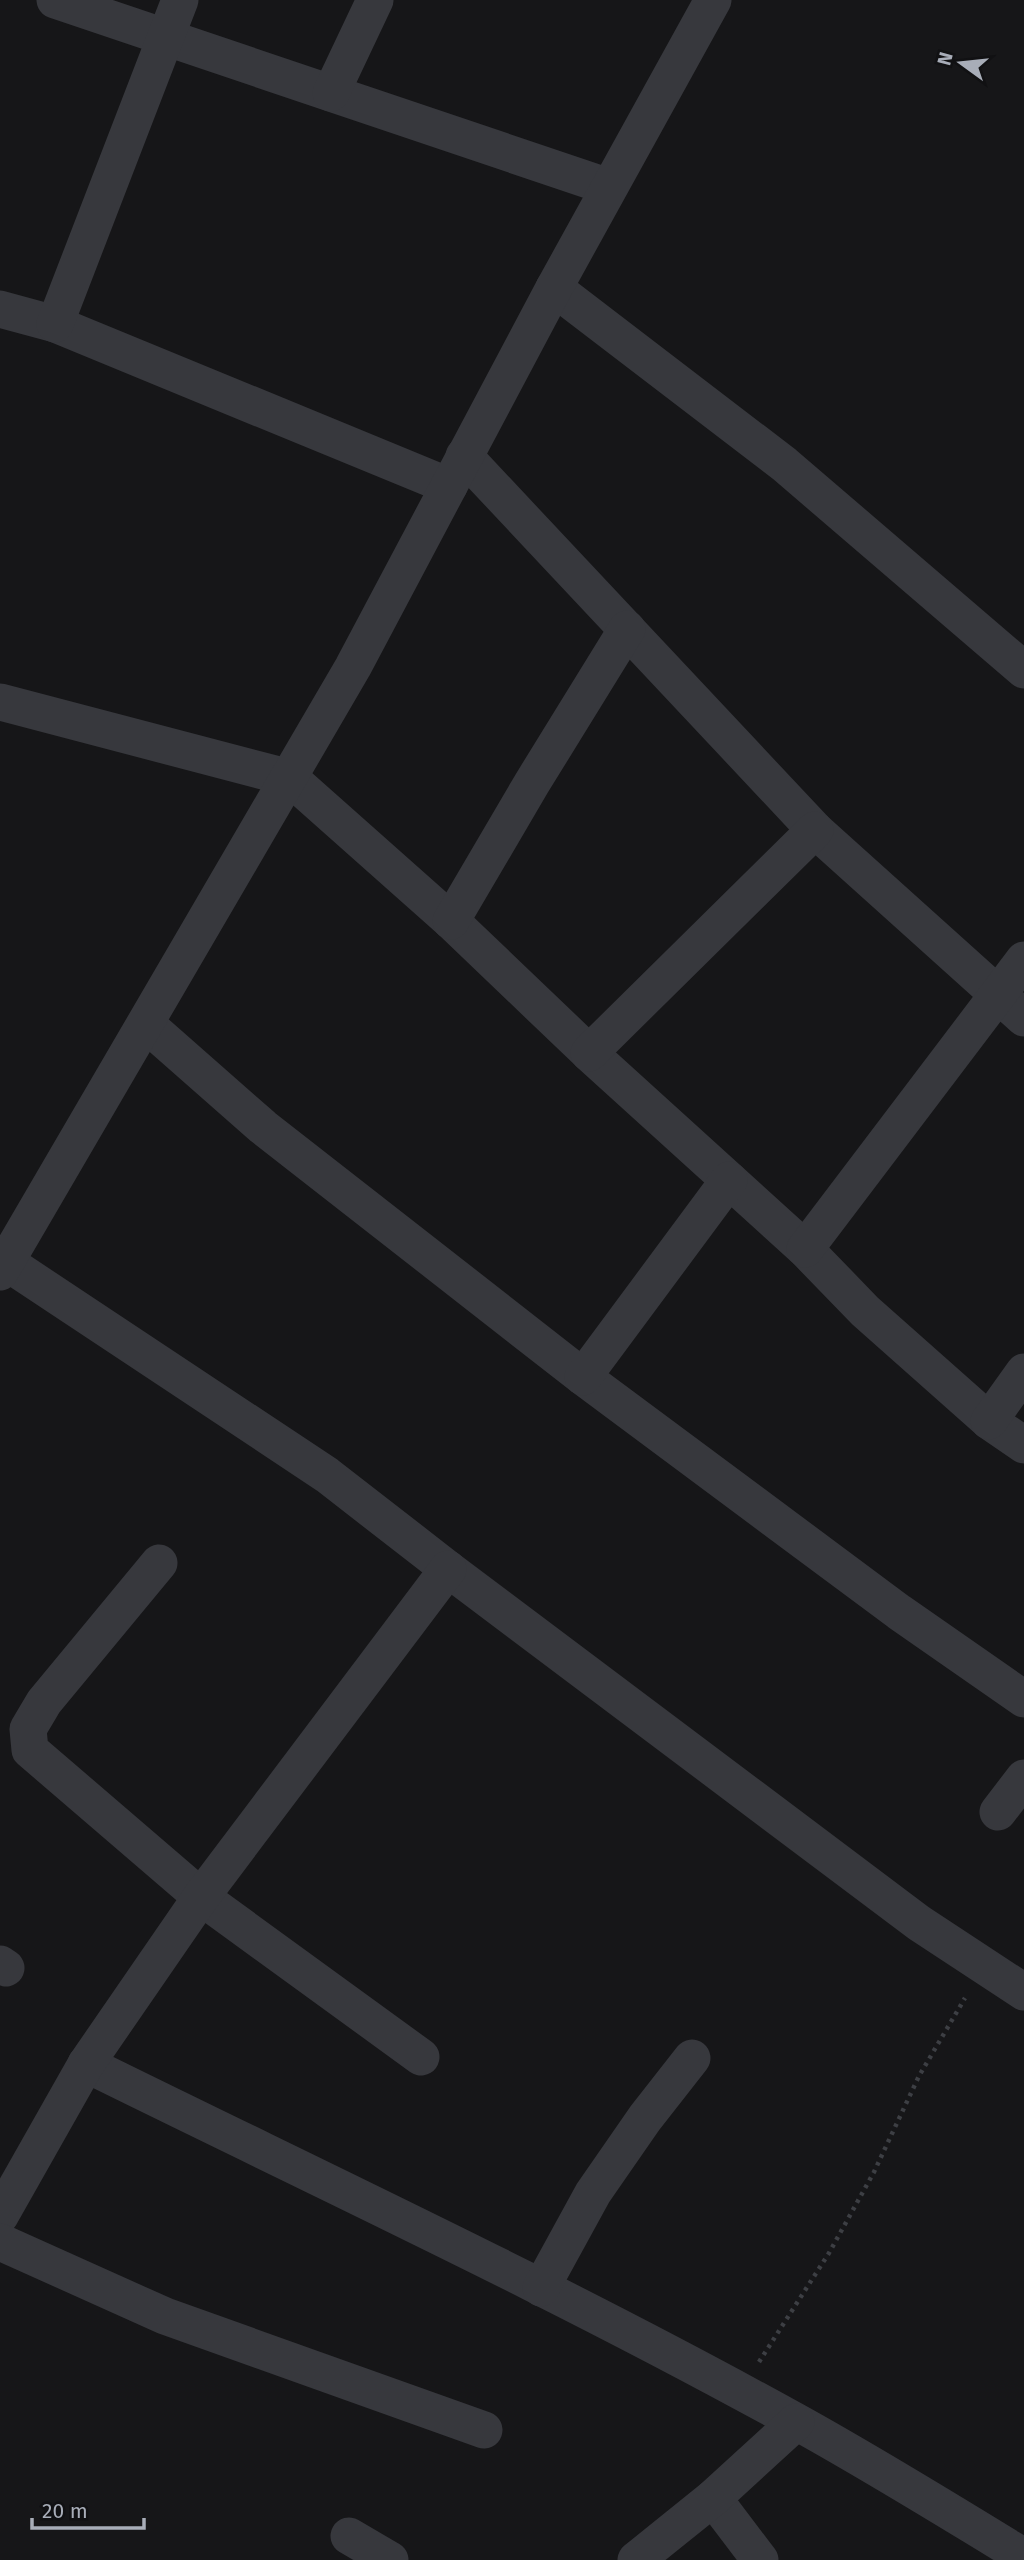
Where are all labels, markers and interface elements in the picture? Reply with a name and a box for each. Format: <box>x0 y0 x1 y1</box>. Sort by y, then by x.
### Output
north arrow <box>926 28 996 98</box>
text: N <box>932 50 958 68</box>
scale bar <box>32 2486 144 2530</box>
text: 20 m <box>42 2498 88 2524</box>

